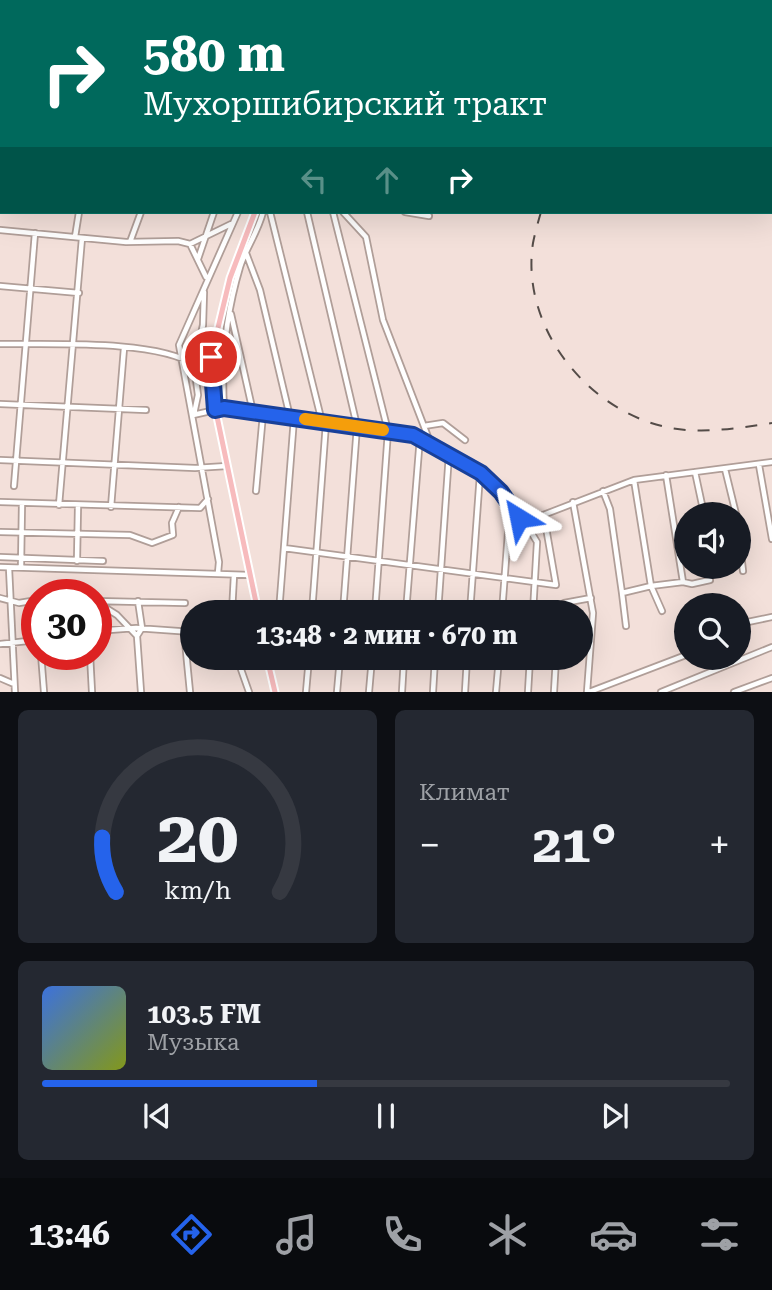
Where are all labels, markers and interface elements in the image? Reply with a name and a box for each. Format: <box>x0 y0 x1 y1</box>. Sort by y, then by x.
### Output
text: 580 m <box>143 26 285 83</box>
icon: right <box>28 28 119 119</box>
text: Мухоршибирский тракт <box>143 85 547 123</box>
icon: left <box>295 161 333 199</box>
icon: ahead <box>368 161 406 199</box>
icon: right <box>441 161 479 199</box>
pin <box>181 327 241 387</box>
icon: arrive <box>192 338 230 376</box>
position arrow <box>482 481 556 555</box>
map controls <box>674 502 751 670</box>
button: sound <box>674 502 751 579</box>
speed limit sign: 30 <box>21 579 112 670</box>
button: search <box>674 593 751 670</box>
text: 13:48 · 2 мин · 670 m <box>256 620 517 650</box>
text: Климат <box>419 779 510 806</box>
text: 20 <box>157 796 238 881</box>
text: 21° <box>532 814 617 875</box>
text: − <box>419 823 440 867</box>
text: + <box>709 823 730 867</box>
text: km/h <box>164 876 231 905</box>
text: 103.5 FM <box>147 999 261 1029</box>
text: Музыка <box>147 1029 239 1056</box>
icon: previous <box>138 1097 176 1135</box>
icon: pause <box>367 1097 405 1135</box>
icon: next <box>596 1097 634 1135</box>
icon: directions <box>167 1210 216 1259</box>
icon: music <box>272 1210 321 1259</box>
icon: phone <box>378 1210 427 1259</box>
icon: climate <box>483 1210 532 1259</box>
icon: car <box>589 1210 638 1259</box>
icon: filters <box>695 1210 744 1259</box>
text: 13:46 <box>28 1215 110 1253</box>

